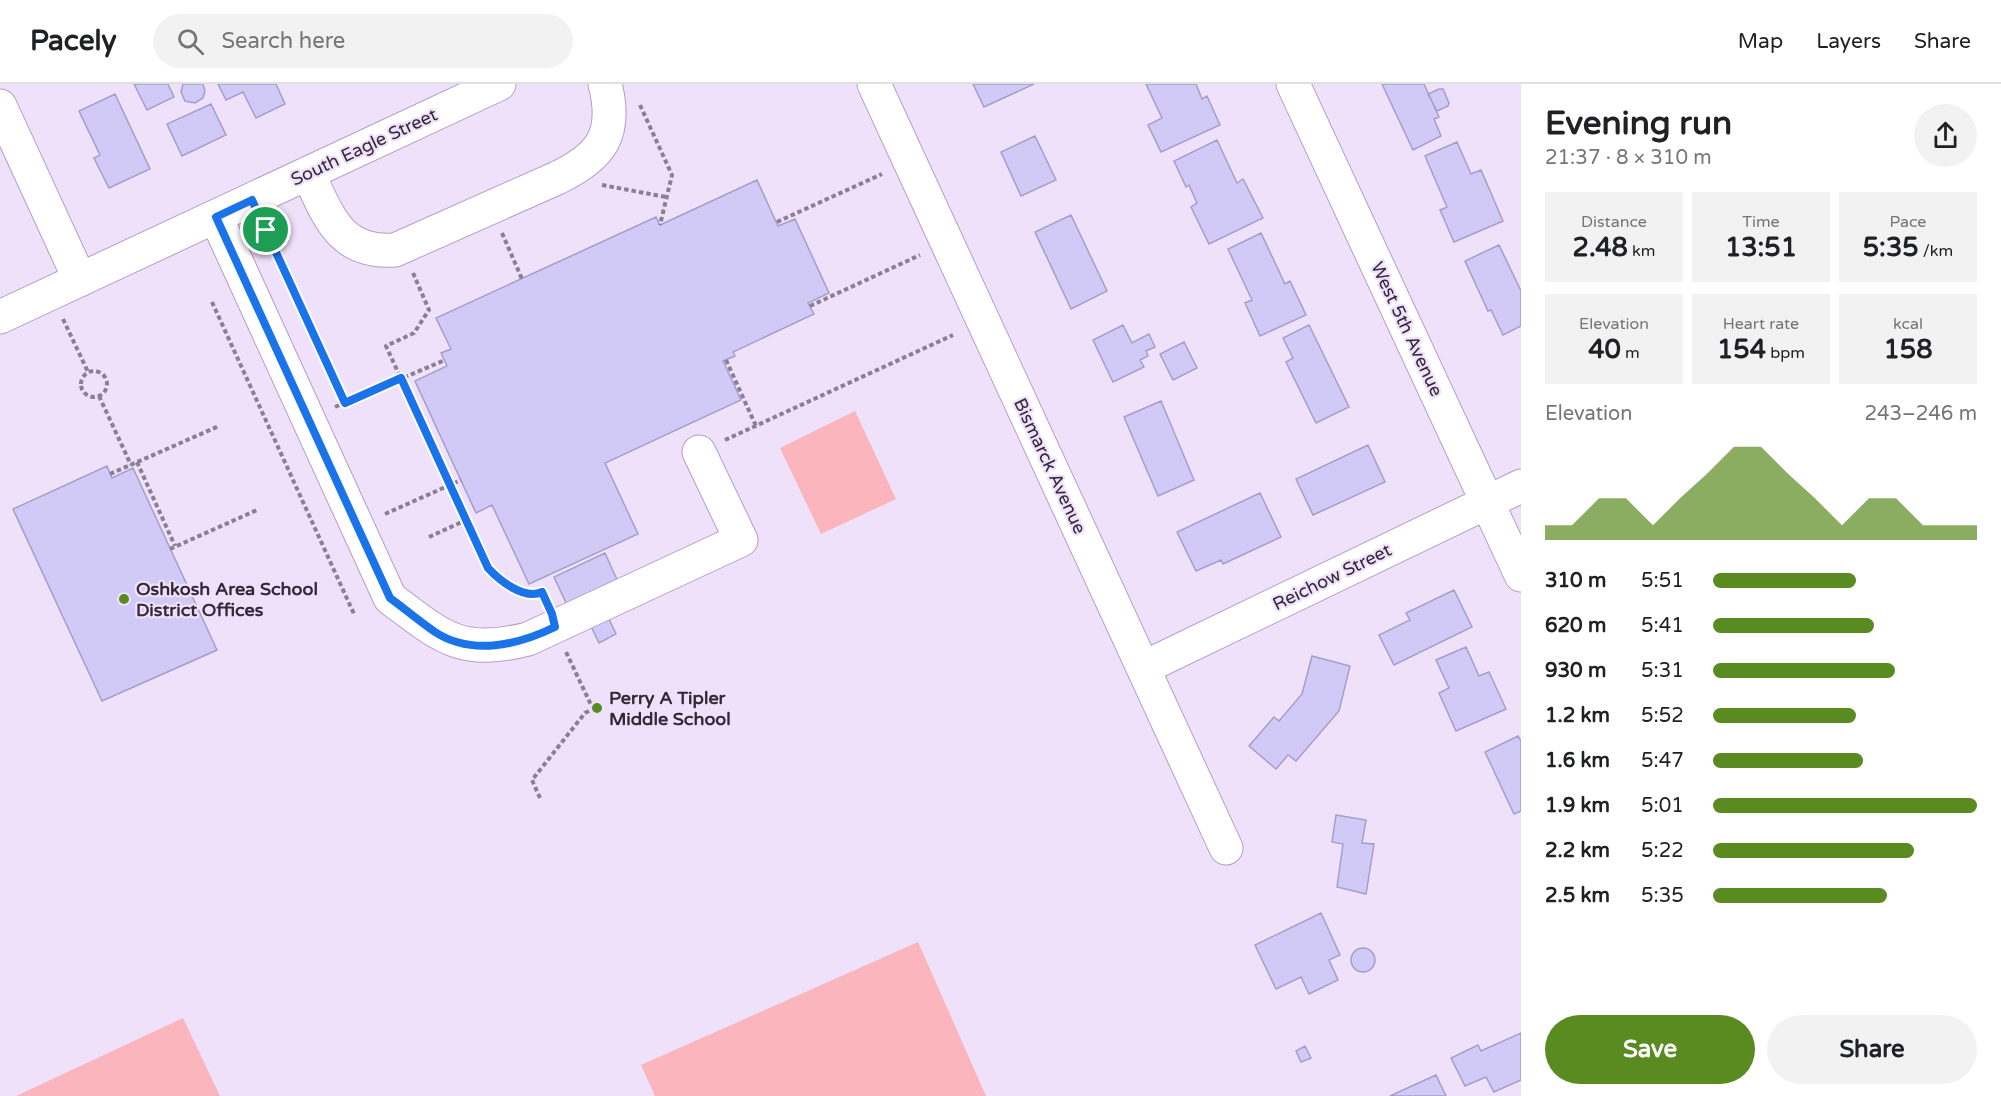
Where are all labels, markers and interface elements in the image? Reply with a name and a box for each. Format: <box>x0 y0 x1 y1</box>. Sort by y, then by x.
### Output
search box <box>153 14 573 68</box>
text: Pacely <box>30 24 117 58</box>
icon: search <box>174 25 207 58</box>
text: Search here <box>222 28 345 54</box>
text: Map <box>1738 29 1783 54</box>
text: Layers <box>1816 29 1881 54</box>
text: Share <box>1914 29 1971 54</box>
street label: South Eagle Street <box>287 103 441 191</box>
text: Evening run <box>1545 104 1732 143</box>
button: share <box>1914 104 1977 167</box>
text: 21:37 · 8 × 310 m <box>1545 146 1712 170</box>
pin <box>240 204 291 255</box>
text: Distance <box>1581 212 1647 232</box>
text: Time <box>1742 212 1780 232</box>
text: Pace <box>1890 212 1926 232</box>
icon: arrive <box>249 213 282 246</box>
text: 2.48 <box>1573 232 1628 263</box>
text: 13:51 <box>1725 232 1797 263</box>
text: 5:35 <box>1863 232 1919 263</box>
text: km <box>1628 241 1655 261</box>
text: /km <box>1919 241 1953 261</box>
street label: West 5th Avenue <box>1366 258 1448 400</box>
text: Elevation <box>1579 314 1649 334</box>
text: Heart rate <box>1723 314 1799 334</box>
text: kcal <box>1893 314 1923 334</box>
text: 40 <box>1588 334 1621 365</box>
text: 154 <box>1717 334 1766 365</box>
text: 158 <box>1884 334 1932 365</box>
text: m <box>1621 343 1640 363</box>
text: bpm <box>1766 343 1805 363</box>
street label: Bismarck Avenue <box>1009 395 1091 537</box>
text: Elevation <box>1545 402 1632 426</box>
text: 243–246 m <box>1864 402 1977 426</box>
street label: Reichow Street <box>1269 539 1395 615</box>
text: 310 m <box>1545 569 1606 593</box>
text: 5:51 <box>1641 569 1684 593</box>
place label: Oshkosh Area School District Offices <box>136 578 318 621</box>
marker: Oshkosh Area School District Offices <box>117 592 131 606</box>
text: 620 m <box>1545 614 1606 638</box>
text: 5:41 <box>1641 614 1684 638</box>
text: 930 m <box>1545 659 1606 683</box>
text: 5:31 <box>1641 659 1684 683</box>
place label: Perry A Tipler Middle School <box>609 687 731 730</box>
marker: Perry A Tipler Middle School <box>590 701 604 715</box>
text: 1.2 km <box>1545 704 1610 728</box>
text: 5:52 <box>1641 704 1684 728</box>
text: 1.6 km <box>1545 749 1610 773</box>
text: 5:47 <box>1641 749 1684 773</box>
text: 1.9 km <box>1545 794 1610 818</box>
text: 5:01 <box>1641 794 1684 818</box>
text: 2.2 km <box>1545 839 1610 863</box>
text: 5:22 <box>1641 839 1684 863</box>
text: 2.5 km <box>1545 884 1610 908</box>
text: 5:35 <box>1641 884 1684 908</box>
button: Save <box>1545 1015 1755 1084</box>
button: Share <box>1767 1015 1977 1084</box>

